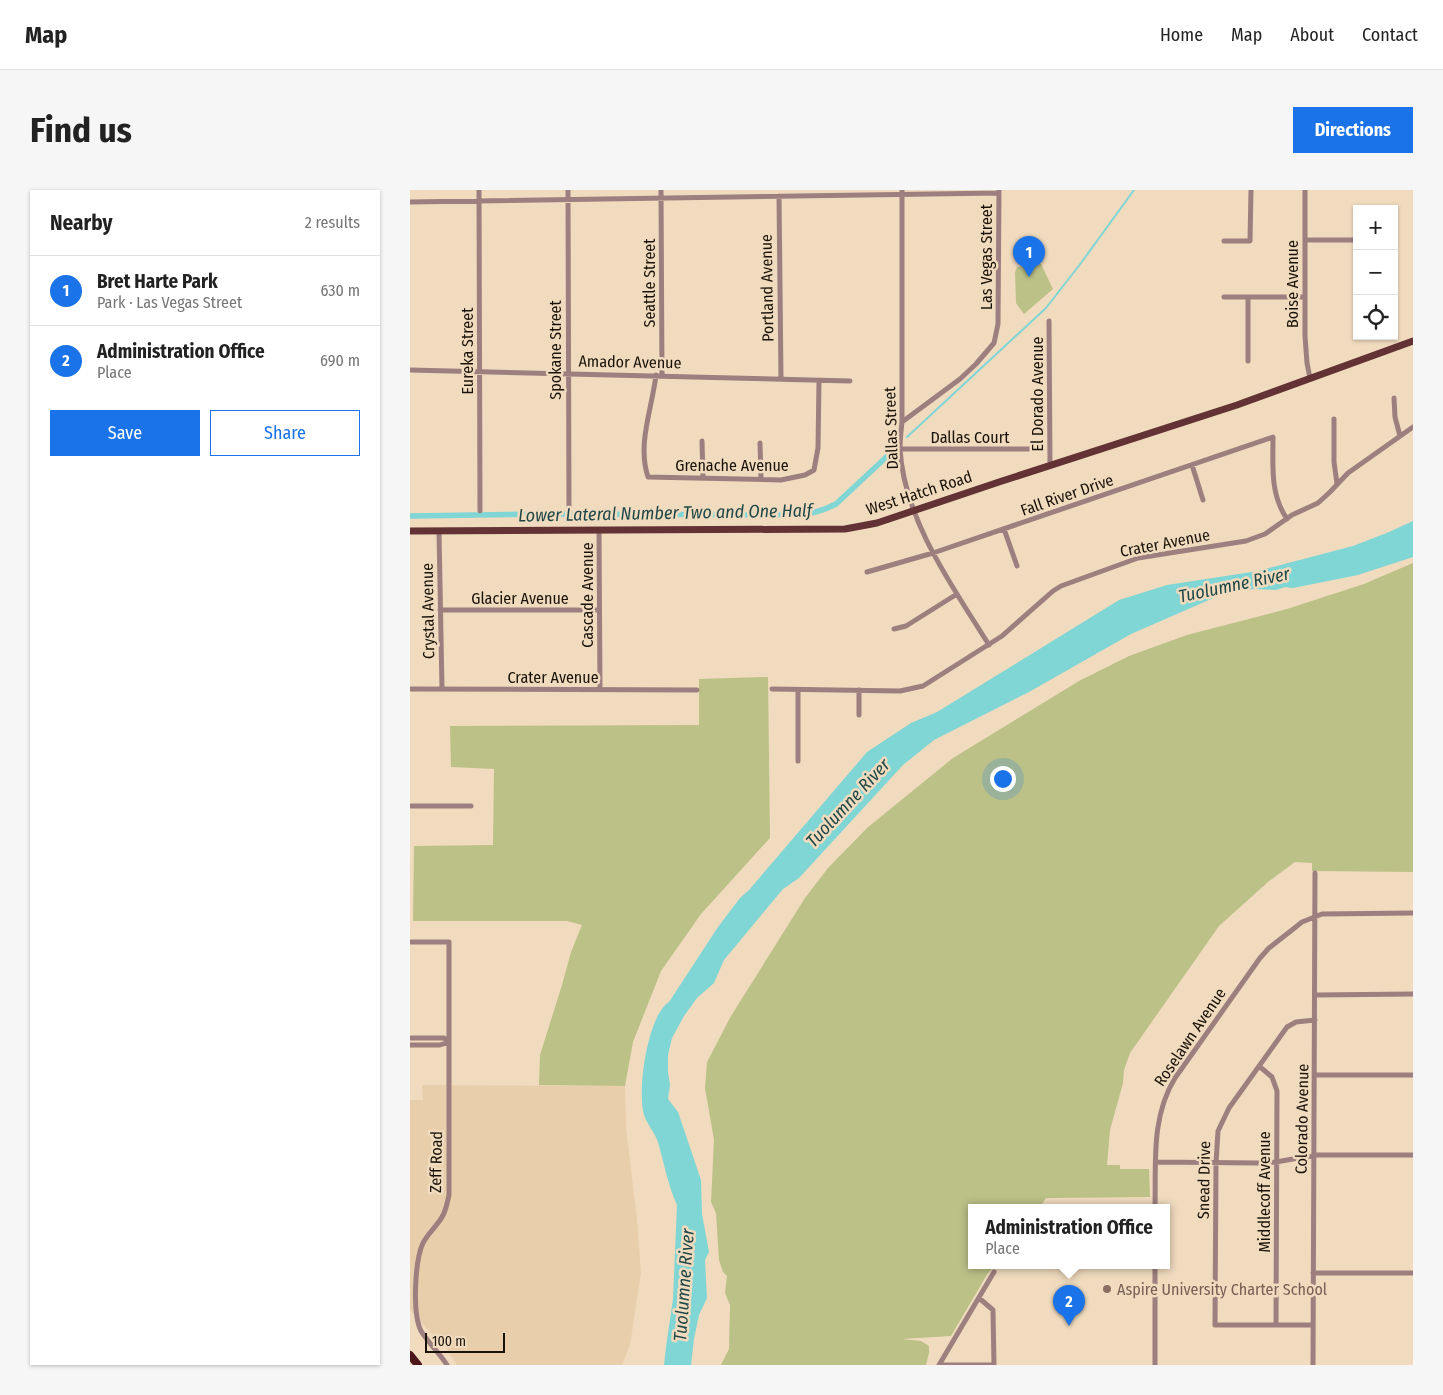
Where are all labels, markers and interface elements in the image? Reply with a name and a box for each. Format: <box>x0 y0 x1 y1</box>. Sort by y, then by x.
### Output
text: Map <box>25 21 67 49</box>
text: Home <box>1160 24 1203 46</box>
text: Map <box>1231 24 1262 46</box>
text: About <box>1290 24 1334 46</box>
text: Contact <box>1362 24 1418 46</box>
button: Directions <box>1293 107 1413 153</box>
text: Find us <box>30 109 132 151</box>
street label: Las Vegas Street <box>977 203 996 310</box>
map controls <box>1353 205 1398 340</box>
button: + <box>1353 205 1398 250</box>
text: Nearby <box>50 210 112 236</box>
text: 2 results <box>305 213 360 232</box>
street label: Portland Avenue <box>757 234 777 342</box>
pin: 1 <box>1013 236 1045 277</box>
street label: Seattle Street <box>640 238 659 328</box>
street label: Boise Avenue <box>1283 240 1302 328</box>
button: − <box>1353 250 1398 295</box>
text: Bret Harte Park <box>97 270 218 293</box>
text: 1 <box>63 281 69 300</box>
text: 630 m <box>321 281 360 300</box>
text: Park · Las Vegas Street <box>97 293 242 312</box>
button: locate <box>1353 295 1398 340</box>
street label: Spokane Street <box>546 300 565 400</box>
street label: Eureka Street <box>458 307 477 394</box>
street label: El Dorado Avenue <box>1028 336 1047 451</box>
text: Administration Office <box>97 340 265 363</box>
text: 2 <box>62 351 70 370</box>
text: 690 m <box>320 351 360 370</box>
street label: Amador Avenue <box>578 352 682 372</box>
text: Place <box>97 363 132 382</box>
street label: Dallas Street <box>880 386 902 470</box>
button: Save <box>50 410 200 456</box>
button: Share <box>210 410 360 456</box>
street label: Dallas Court <box>931 428 1010 447</box>
street label: Grenache Avenue <box>675 456 789 475</box>
street label: West Hatch Road <box>864 467 974 519</box>
street label: Fall River Drive <box>1018 470 1116 520</box>
water label: Lower Lateral Number Two and One Half <box>518 499 815 527</box>
street label: Crater Avenue <box>1118 525 1212 561</box>
street label: Cascade Avenue <box>578 542 597 648</box>
water label: Tuolumne River <box>1176 562 1292 608</box>
street label: Crystal Avenue <box>418 563 438 659</box>
street label: Glacier Avenue <box>471 589 569 608</box>
street label: Crater Avenue <box>507 668 599 687</box>
water label: Tuolumne River <box>801 754 895 852</box>
your location <box>990 766 1016 792</box>
street label: Roselawn Avenue <box>1150 984 1230 1090</box>
street label: Colorado Avenue <box>1292 1063 1312 1174</box>
street label: Zeff Road <box>426 1131 446 1193</box>
street label: Middlecoff Avenue <box>1255 1131 1274 1253</box>
street label: Snead Drive <box>1194 1141 1214 1219</box>
popup <box>968 1204 1170 1269</box>
text: Administration Office <box>985 1216 1153 1239</box>
water label: Tuolumne River <box>669 1227 699 1342</box>
text: Place <box>985 1239 1020 1258</box>
place label: Aspire University Charter School <box>1117 1280 1327 1299</box>
marker: Aspire University Charter School <box>1101 1283 1113 1295</box>
pin: 2 <box>1053 1285 1085 1326</box>
scale bar <box>425 1330 505 1353</box>
text: 100 m <box>432 1333 466 1350</box>

